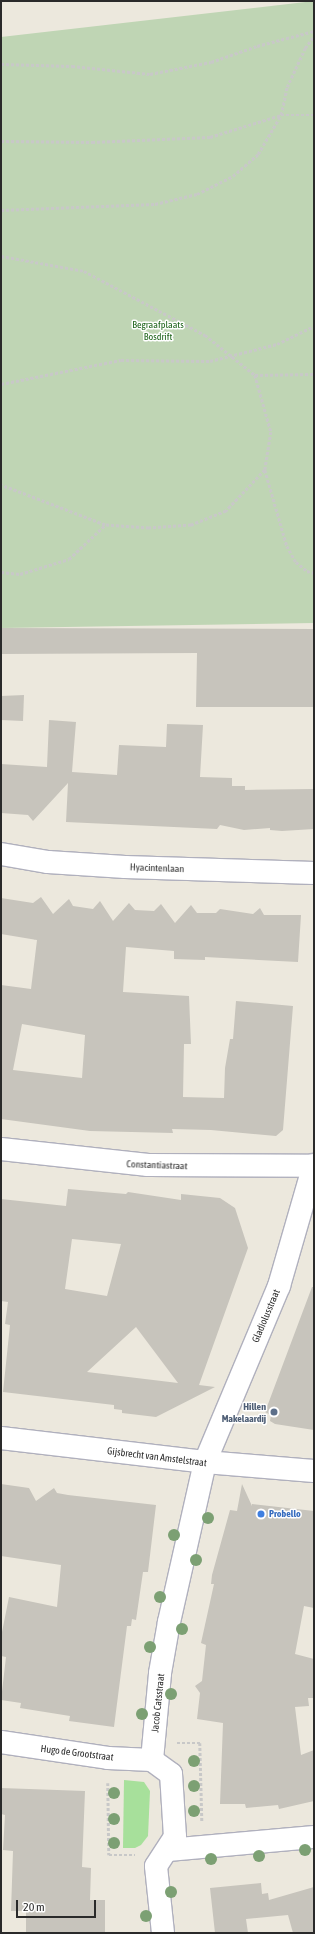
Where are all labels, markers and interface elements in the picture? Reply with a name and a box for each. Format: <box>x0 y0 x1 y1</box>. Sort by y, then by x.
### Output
park label: Begraafplaats Bosdrift <box>132 318 184 342</box>
street label: Hyacintenlaan <box>130 861 184 875</box>
street label: Constantiastraat <box>126 1158 188 1172</box>
street label: Gladiolusstraat <box>249 1288 283 1344</box>
place label: Hillen Makelaardij <box>222 1400 266 1424</box>
marker: Hillen Makelaardij <box>269 1407 279 1417</box>
street label: Gijsbrecht van Amstelstraat <box>107 1445 207 1469</box>
place label: Probello <box>269 1508 301 1520</box>
marker: Probello <box>256 1509 266 1519</box>
street label: Jacob Catsstraat <box>149 1673 167 1733</box>
street label: Hugo de Grootstraat <box>40 1743 114 1763</box>
scale bar <box>18 1892 98 1918</box>
text: 20 m <box>23 1900 45 1914</box>

